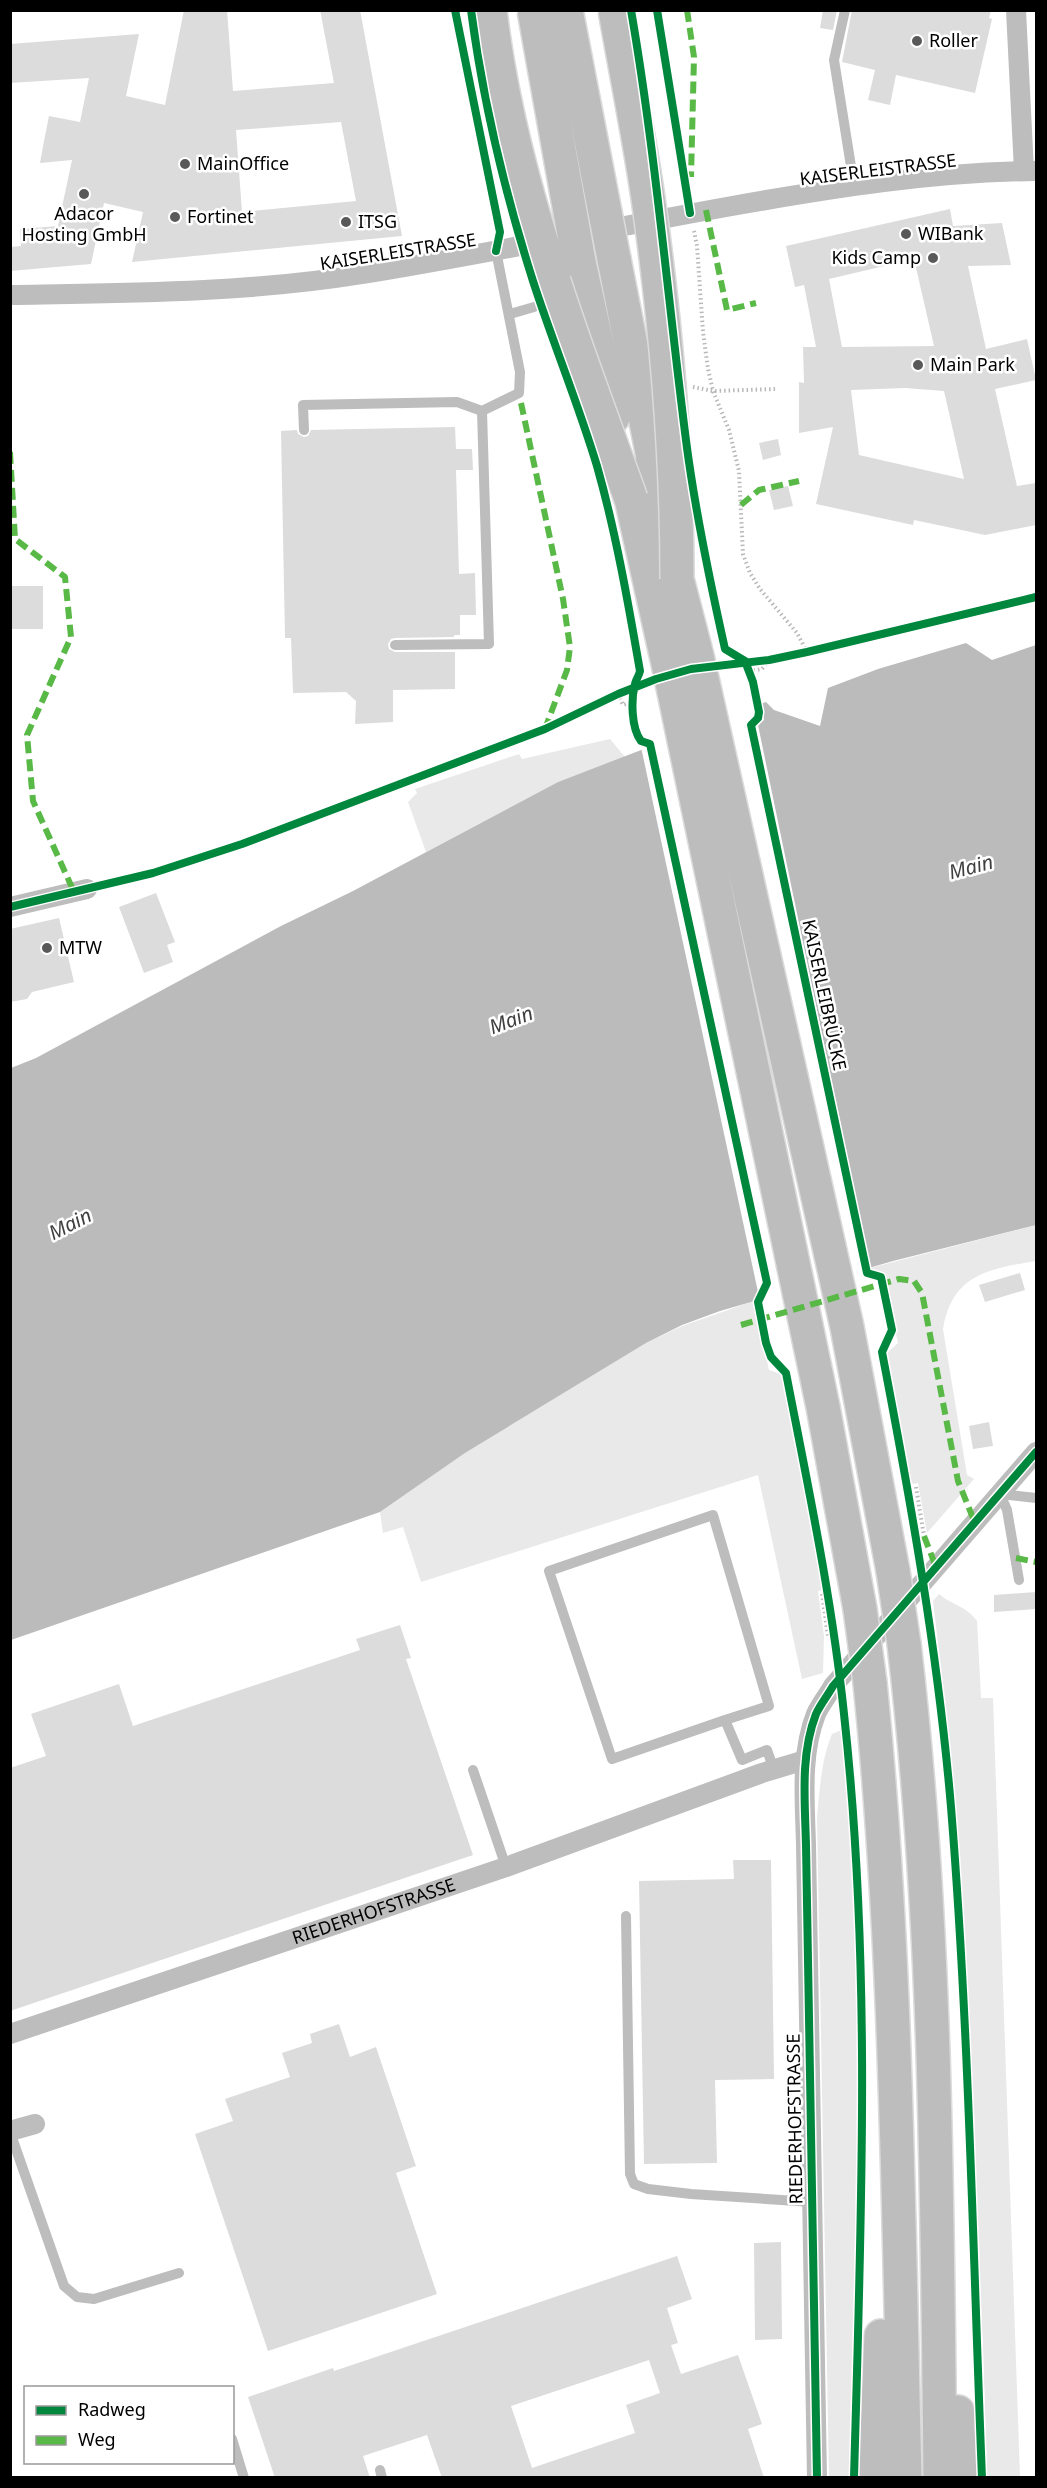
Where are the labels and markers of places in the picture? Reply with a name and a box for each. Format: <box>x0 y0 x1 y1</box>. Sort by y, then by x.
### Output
place label: Roller <box>929 28 979 52</box>
marker: Roller <box>910 34 924 48</box>
place label: MainOffice <box>197 151 289 175</box>
marker: MainOffice <box>178 157 192 171</box>
marker: Adacor Hosting GmbH <box>77 187 91 201</box>
place label: Adacor Hosting GmbH <box>21 201 147 246</box>
place label: Fortinet <box>187 204 254 228</box>
place label: ITSG <box>358 209 397 233</box>
marker: Fortinet <box>168 210 182 224</box>
marker: ITSG <box>339 215 353 229</box>
place label: WIBank <box>918 221 984 245</box>
marker: WIBank <box>899 227 913 241</box>
place label: Kids Camp <box>831 245 921 269</box>
marker: Kids Camp <box>926 251 940 265</box>
place label: Main Park <box>930 352 1015 376</box>
marker: Main Park <box>911 358 925 372</box>
place label: MTW <box>59 935 102 959</box>
marker: MTW <box>40 941 54 955</box>

